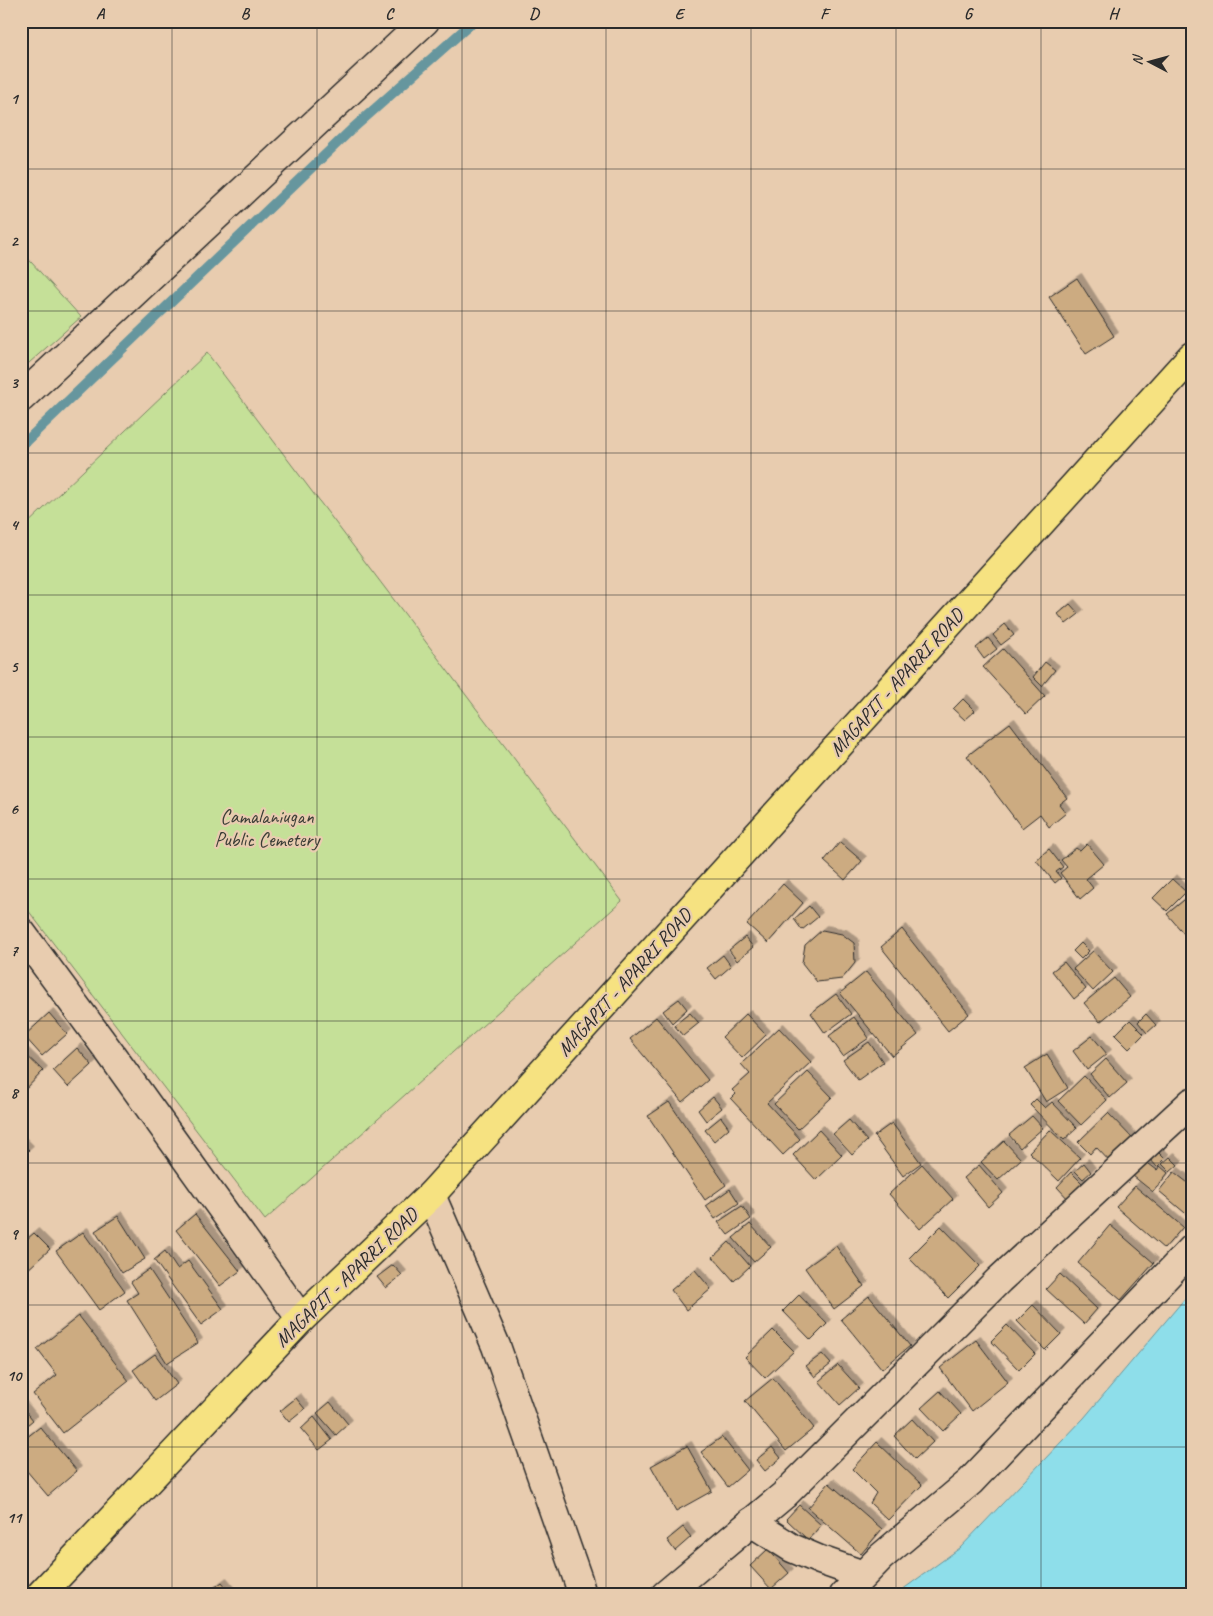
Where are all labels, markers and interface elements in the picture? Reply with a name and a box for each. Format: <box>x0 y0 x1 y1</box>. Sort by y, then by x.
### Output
text: A <box>96 4 106 24</box>
text: B <box>241 4 251 24</box>
text: C <box>385 4 395 24</box>
text: D <box>529 4 540 24</box>
text: E <box>675 4 686 24</box>
text: F <box>820 4 831 24</box>
text: G <box>964 4 974 24</box>
text: H <box>1108 4 1120 24</box>
north arrow <box>1126 38 1176 88</box>
text: N <box>1129 53 1147 66</box>
text: 1 <box>10 89 19 109</box>
text: 2 <box>10 231 19 251</box>
text: 3 <box>10 373 19 393</box>
text: 4 <box>10 515 19 535</box>
street label: MAGAPIT - APARRI ROAD <box>824 602 970 761</box>
text: 5 <box>11 657 20 677</box>
text: 6 <box>10 799 19 819</box>
park label: Camalaniugan Public Cemetery <box>215 804 322 852</box>
street label: MAGAPIT - APARRI ROAD <box>552 902 698 1061</box>
text: 7 <box>10 941 19 961</box>
text: 8 <box>10 1083 19 1103</box>
street label: MAGAPIT - APARRI ROAD <box>269 1201 424 1352</box>
text: 9 <box>10 1224 19 1244</box>
text: 10 <box>7 1366 23 1386</box>
text: 11 <box>7 1508 23 1528</box>

